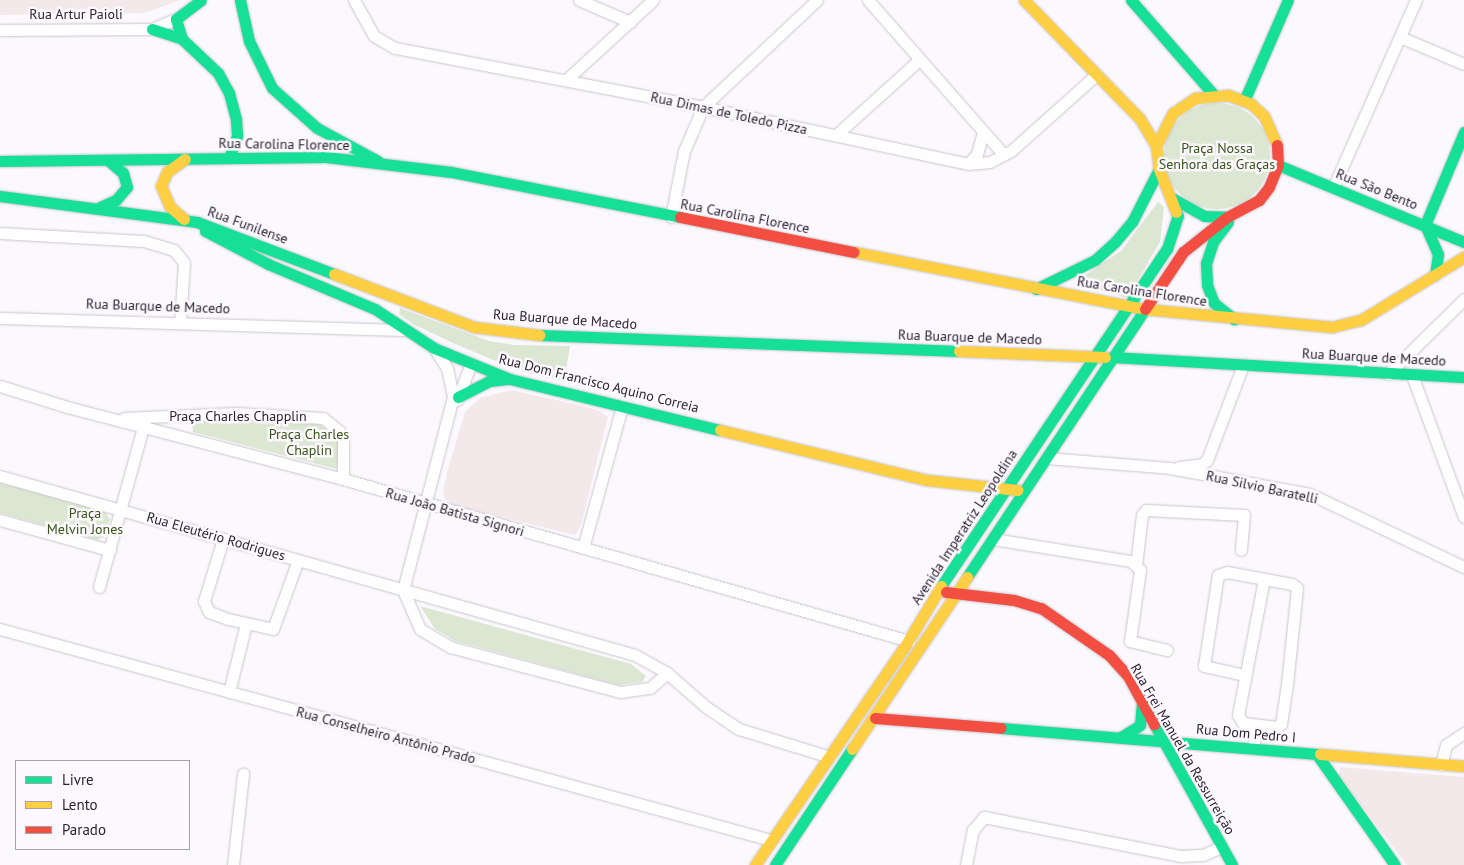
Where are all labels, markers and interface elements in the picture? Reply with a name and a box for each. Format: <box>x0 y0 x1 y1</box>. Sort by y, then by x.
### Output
street label: Rua Artur Paioli <box>29 6 123 22</box>
street label: Rua Dimas de Toledo Pizza <box>649 88 809 138</box>
street label: Rua Carolina Florence <box>218 134 350 154</box>
park label: Praça Nossa Senhora das Graças <box>1159 140 1275 172</box>
street label: Rua São Bento <box>1333 165 1421 213</box>
street label: Rua Carolina Florence <box>679 195 811 237</box>
street label: Rua Funilense <box>205 203 291 247</box>
street label: Rua Carolina Florence <box>1076 272 1208 310</box>
street label: Rua Buarque de Macedo <box>86 295 230 317</box>
street label: Rua Buarque de Macedo <box>492 306 638 332</box>
street label: Rua Buarque de Macedo <box>898 326 1042 348</box>
street label: Rua Buarque de Macedo <box>1302 345 1446 369</box>
street label: Rua Dom Francisco Aquino Correia <box>497 350 701 416</box>
street label: Praça Charles Chapplin <box>169 408 307 424</box>
park label: Praça Charles Chaplin <box>269 426 349 458</box>
street label: Avenida Imperatriz Leopoldina <box>907 446 1021 608</box>
street label: Rua Silvio Baratelli <box>1205 467 1319 507</box>
street label: Rua João Batista Signori <box>384 484 526 540</box>
park label: Praça Melvin Jones <box>47 505 123 538</box>
street label: Rua Eleutério Rodrigues <box>145 508 287 564</box>
street label: Rua Frei Manuel da Ressurreição <box>1127 661 1239 837</box>
street label: Rua Conselheiro Antônio Prado <box>294 703 478 767</box>
street label: Rua Dom Pedro I <box>1195 720 1297 746</box>
legend <box>15 760 190 850</box>
text: Livre <box>62 770 94 789</box>
text: Lento <box>62 795 98 814</box>
text: Parado <box>62 820 106 839</box>

